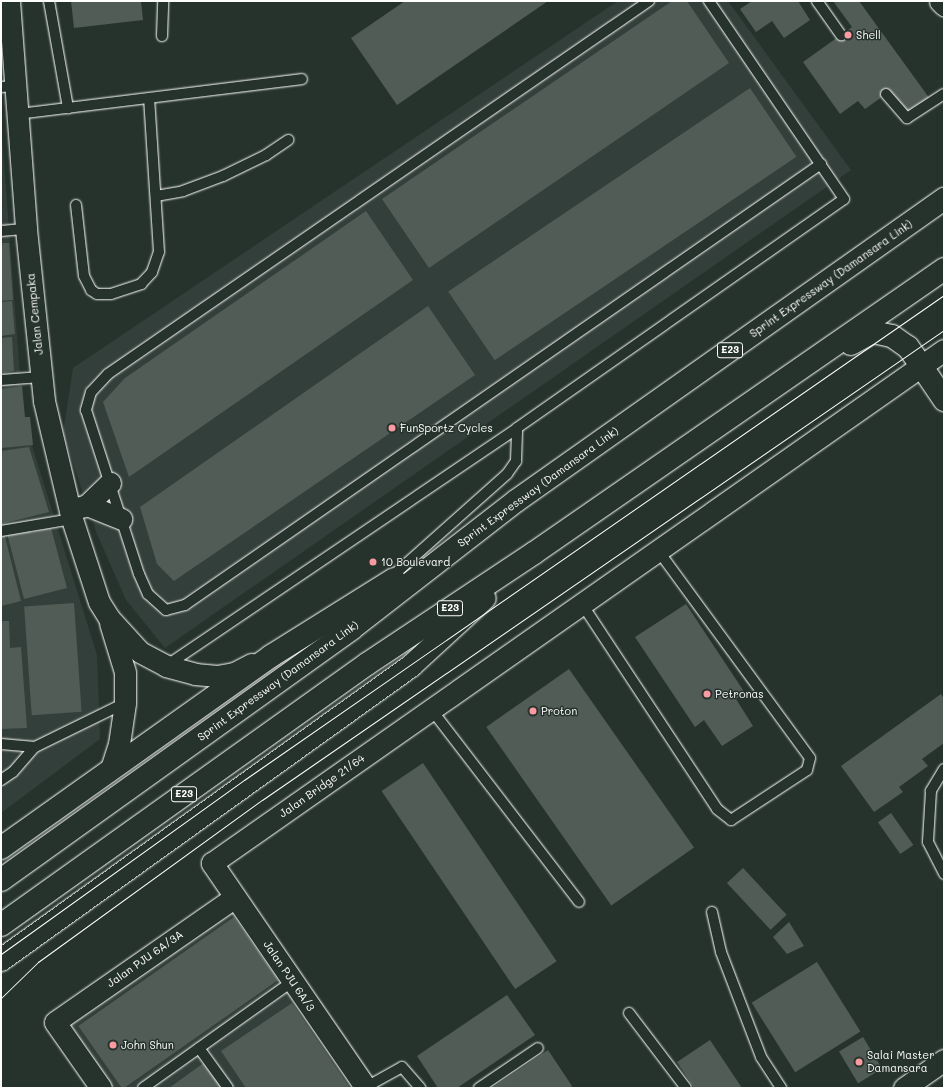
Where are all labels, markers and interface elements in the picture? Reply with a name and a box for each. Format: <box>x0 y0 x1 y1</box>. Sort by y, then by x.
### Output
place label: Shell <box>856 28 881 42</box>
marker: Shell <box>843 30 853 40</box>
street label: Sprint Expressway (Damansara Link) <box>747 218 915 340</box>
street label: Jalan Cempaka <box>24 273 46 355</box>
road number: E23 <box>717 342 743 358</box>
place label: FunSportz Cycles <box>400 421 493 435</box>
marker: FunSportz Cycles <box>387 423 397 433</box>
street label: Sprint Expressway (Damansara Link) <box>455 424 621 550</box>
place label: 10 Boulevard <box>381 555 450 569</box>
marker: 10 Boulevard <box>368 557 378 567</box>
road number: E23 <box>437 600 463 616</box>
street label: Sprint Expressway (Damansara Link) <box>195 618 361 744</box>
place label: Petronas <box>715 687 764 701</box>
marker: Petronas <box>702 689 712 699</box>
place label: Proton <box>541 704 577 718</box>
marker: Proton <box>528 706 538 716</box>
street label: Jalan Bridge 21/64 <box>277 752 367 820</box>
road number: E23 <box>171 786 197 802</box>
street label: Jalan PJU 6A/3A <box>104 928 186 990</box>
street label: Jalan PJU 6A/3 <box>261 938 317 1014</box>
place label: John Shun <box>121 1038 174 1052</box>
marker: John Shun <box>108 1040 118 1050</box>
place label: Salai Master Damansara <box>867 1049 935 1075</box>
marker: Salai Master Damansara <box>854 1057 864 1067</box>

